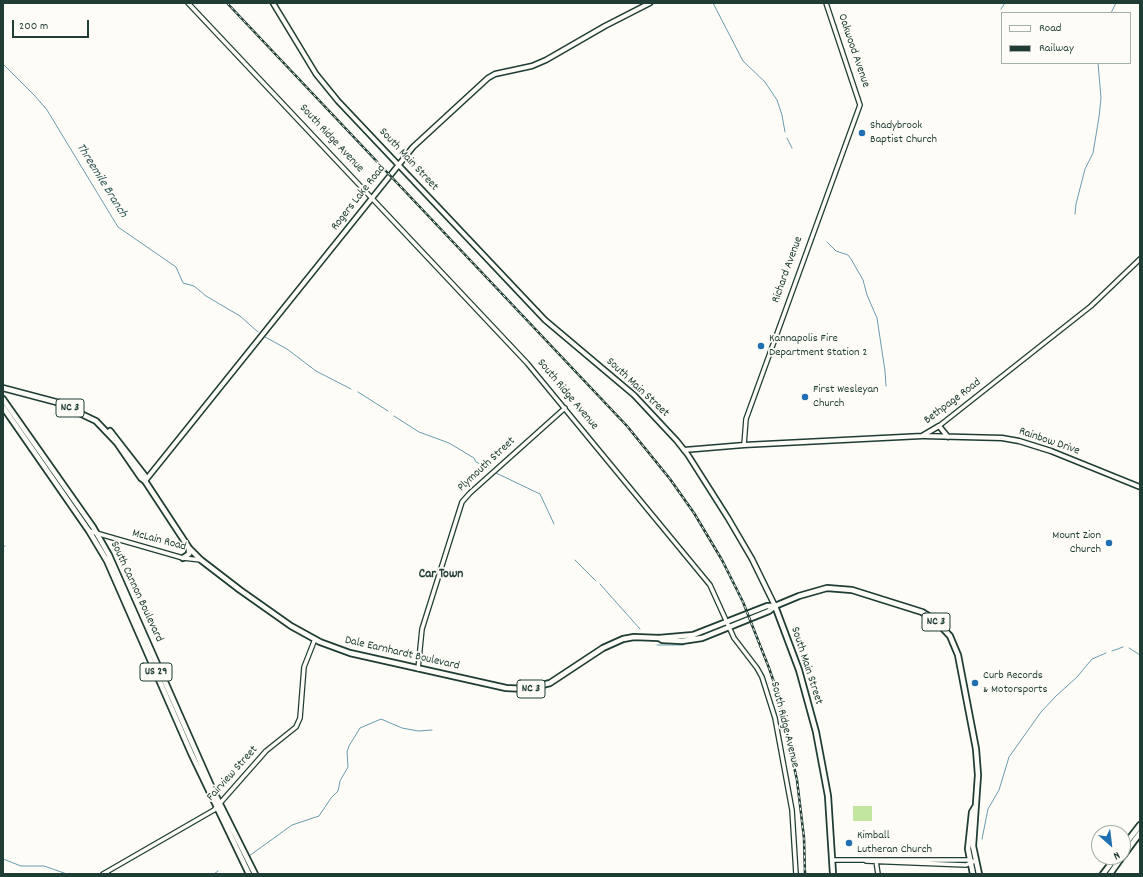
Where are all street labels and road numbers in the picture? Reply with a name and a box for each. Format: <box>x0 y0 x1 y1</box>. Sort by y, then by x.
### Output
street label: Oakwood Avenue <box>834 12 872 90</box>
street label: South Ridge Avenue <box>296 102 366 176</box>
street label: South Main Street <box>375 126 441 194</box>
street label: Rogers Lake Road <box>329 162 389 234</box>
street label: Richard Avenue <box>769 235 807 305</box>
street label: South Main Street <box>603 355 671 421</box>
street label: South Ridge Avenue <box>533 357 601 433</box>
street label: Bethpage Road <box>922 376 984 428</box>
road number: NC 3 <box>56 399 84 417</box>
street label: Rainbow Drive <box>1017 425 1081 459</box>
street label: Plymouth Street <box>455 435 519 495</box>
street label: McLain Road <box>130 527 188 555</box>
street label: South Cannon Boulevard <box>106 539 166 645</box>
road number: NC 3 <box>922 613 950 631</box>
street label: South Main Street <box>787 625 825 707</box>
street label: Dale Earnhardt Boulevard <box>343 634 461 674</box>
road number: US 29 <box>140 663 172 681</box>
road number: NC 3 <box>517 680 545 698</box>
street label: South Ridge Avenue <box>766 680 802 770</box>
street label: Fairview Street <box>204 743 262 805</box>

